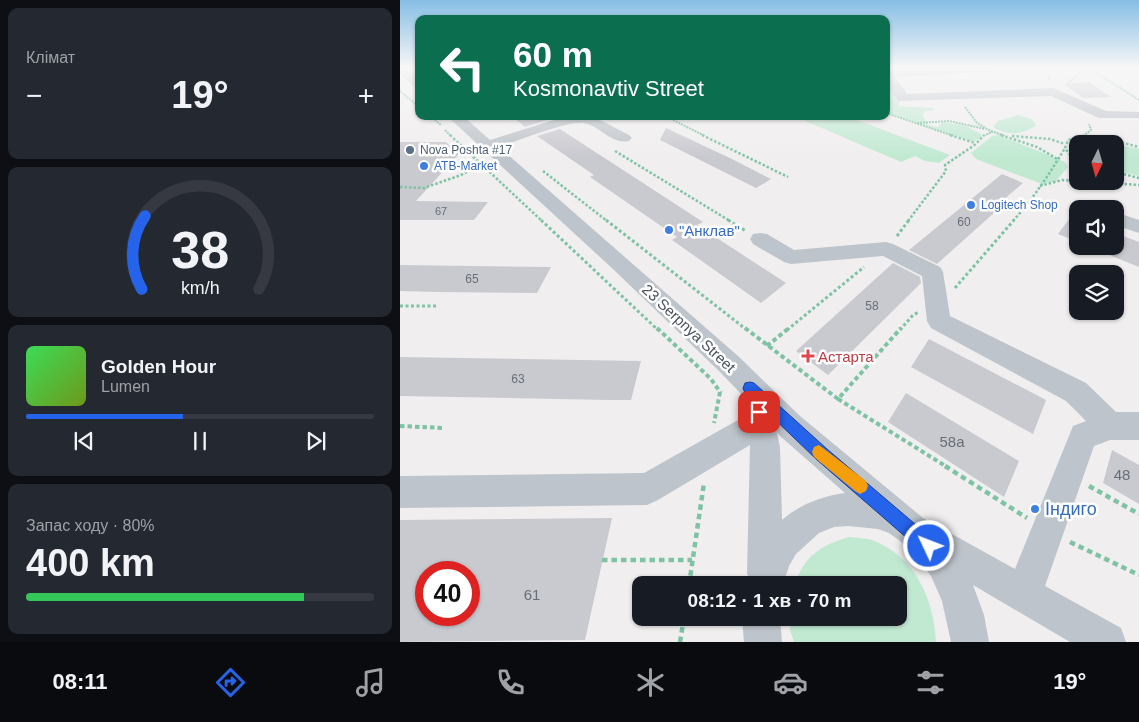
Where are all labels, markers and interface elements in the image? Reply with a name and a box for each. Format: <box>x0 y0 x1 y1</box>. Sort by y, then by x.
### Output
icon: left <box>430 35 495 100</box>
text: 60 m <box>513 35 593 74</box>
text: Клімат <box>26 49 75 66</box>
text: 19° <box>171 74 229 116</box>
text: Kosmonavtiv Street <box>513 76 704 101</box>
text: − <box>26 80 42 111</box>
text: + <box>358 80 374 111</box>
north arrow <box>1069 135 1124 190</box>
map controls <box>1069 135 1124 320</box>
place label: Nova Poshta #17 <box>420 143 512 157</box>
marker: Nova Poshta #17 <box>404 144 416 156</box>
place label: ATB-Market <box>434 159 498 173</box>
marker: ATB-Market <box>418 160 430 172</box>
place label: Logitech Shop <box>981 198 1058 212</box>
marker: Logitech Shop <box>965 199 977 211</box>
button: sound <box>1069 200 1124 255</box>
house number: 67 <box>435 205 447 217</box>
house number: 60 <box>957 215 971 229</box>
text: 38 <box>171 221 229 279</box>
place label: "Анклав" <box>679 222 740 239</box>
marker: "Анклав" <box>663 224 675 236</box>
button: layers <box>1069 265 1124 320</box>
house number: 65 <box>465 272 479 286</box>
text: km/h <box>181 278 219 298</box>
street label: 23 Serpnya Street <box>639 281 740 376</box>
house number: 58 <box>865 299 879 313</box>
place label: Астарта <box>818 348 874 365</box>
marker: Астарта <box>802 350 814 362</box>
text: Golden Hour <box>101 356 216 377</box>
house number: 63 <box>511 372 525 386</box>
text: Lumen <box>101 378 150 395</box>
pin <box>738 391 780 433</box>
icon: arrive <box>745 398 773 426</box>
icon: previous <box>70 427 98 455</box>
icon: pause <box>186 427 214 455</box>
icon: next <box>302 427 330 455</box>
house number: 58а <box>939 433 965 450</box>
house number: 48 <box>1114 466 1130 483</box>
place label: Індиго <box>1045 499 1097 519</box>
marker: Індиго <box>1029 503 1041 515</box>
text: Запас ходу · 80% <box>26 517 155 534</box>
position arrow <box>902 519 954 571</box>
text: 400 km <box>26 542 155 584</box>
speed limit sign: 40 <box>415 561 480 626</box>
house number: 61 <box>524 586 540 603</box>
text: 08:12 · 1 хв · 70 m <box>688 590 851 611</box>
icon: directions <box>213 665 248 700</box>
icon: music <box>353 665 388 700</box>
icon: phone <box>493 665 528 700</box>
icon: climate <box>633 665 668 700</box>
icon: car <box>773 665 808 700</box>
icon: filters <box>913 665 948 700</box>
text: 08:11 <box>53 669 108 694</box>
text: 19° <box>1053 669 1086 694</box>

